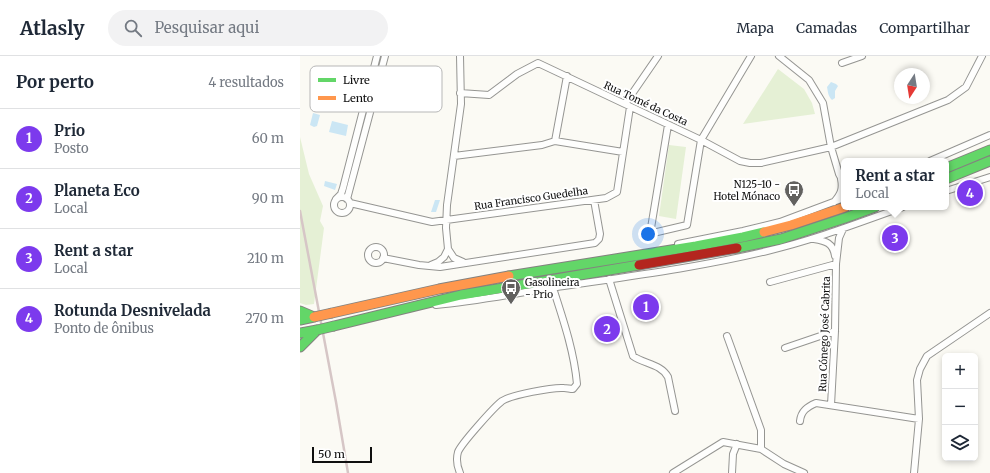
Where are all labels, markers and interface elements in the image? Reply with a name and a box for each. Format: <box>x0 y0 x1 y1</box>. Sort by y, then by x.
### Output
search box <box>108 10 388 46</box>
text: Atlasly <box>20 16 84 40</box>
icon: search <box>122 17 144 39</box>
text: Pesquisar aqui <box>154 18 259 37</box>
text: Mapa <box>736 19 774 37</box>
text: Camadas <box>796 19 857 37</box>
text: Compartilhar <box>879 19 970 37</box>
legend <box>310 66 442 112</box>
north arrow <box>894 68 930 104</box>
text: Por perto <box>16 71 94 93</box>
text: Livre <box>343 73 370 87</box>
text: 4 resultados <box>208 74 284 91</box>
street label: Rua Tomé da Costa <box>602 78 690 129</box>
text: Lento <box>343 91 374 105</box>
text: Prio <box>54 121 85 140</box>
text: 1 <box>26 130 32 147</box>
text: 60 m <box>252 130 284 147</box>
text: Posto <box>54 140 88 157</box>
popup <box>841 158 949 210</box>
text: Rent a star <box>855 166 935 185</box>
place label: N125-10 - Hotel Mónaco <box>713 178 780 203</box>
pin: 4 <box>957 178 983 208</box>
bus stop icon: N125-10 - Hotel Mónaco <box>783 179 805 207</box>
text: Planeta Eco <box>54 181 140 200</box>
street label: Rua Francisco Guedelha <box>473 184 589 213</box>
text: Local <box>855 185 889 202</box>
text: 2 <box>25 190 33 207</box>
text: 90 m <box>252 190 284 207</box>
text: Local <box>54 200 88 217</box>
pin: 3 <box>882 223 908 253</box>
your location <box>638 224 658 244</box>
text: Rent a star <box>54 241 134 260</box>
text: 3 <box>25 250 33 267</box>
text: 210 m <box>247 250 284 267</box>
text: Local <box>54 260 88 277</box>
street label: Rua Cónego José Cabrita <box>816 275 833 392</box>
place label: Gasolineira - Prio <box>525 276 580 301</box>
bus stop icon: Gasolineira - Prio <box>500 277 522 305</box>
pin: 1 <box>633 292 659 322</box>
text: Rotunda Desnivelada <box>54 301 211 320</box>
text: 4 <box>25 310 33 327</box>
text: 270 m <box>245 310 284 327</box>
pin: 2 <box>594 314 620 344</box>
text: Ponto de ônibus <box>54 320 154 337</box>
map controls <box>942 353 978 461</box>
button: + <box>942 353 978 389</box>
button: − <box>942 389 978 425</box>
button: layers <box>942 425 978 461</box>
scale bar <box>312 445 372 464</box>
text: 50 m <box>318 447 345 461</box>

